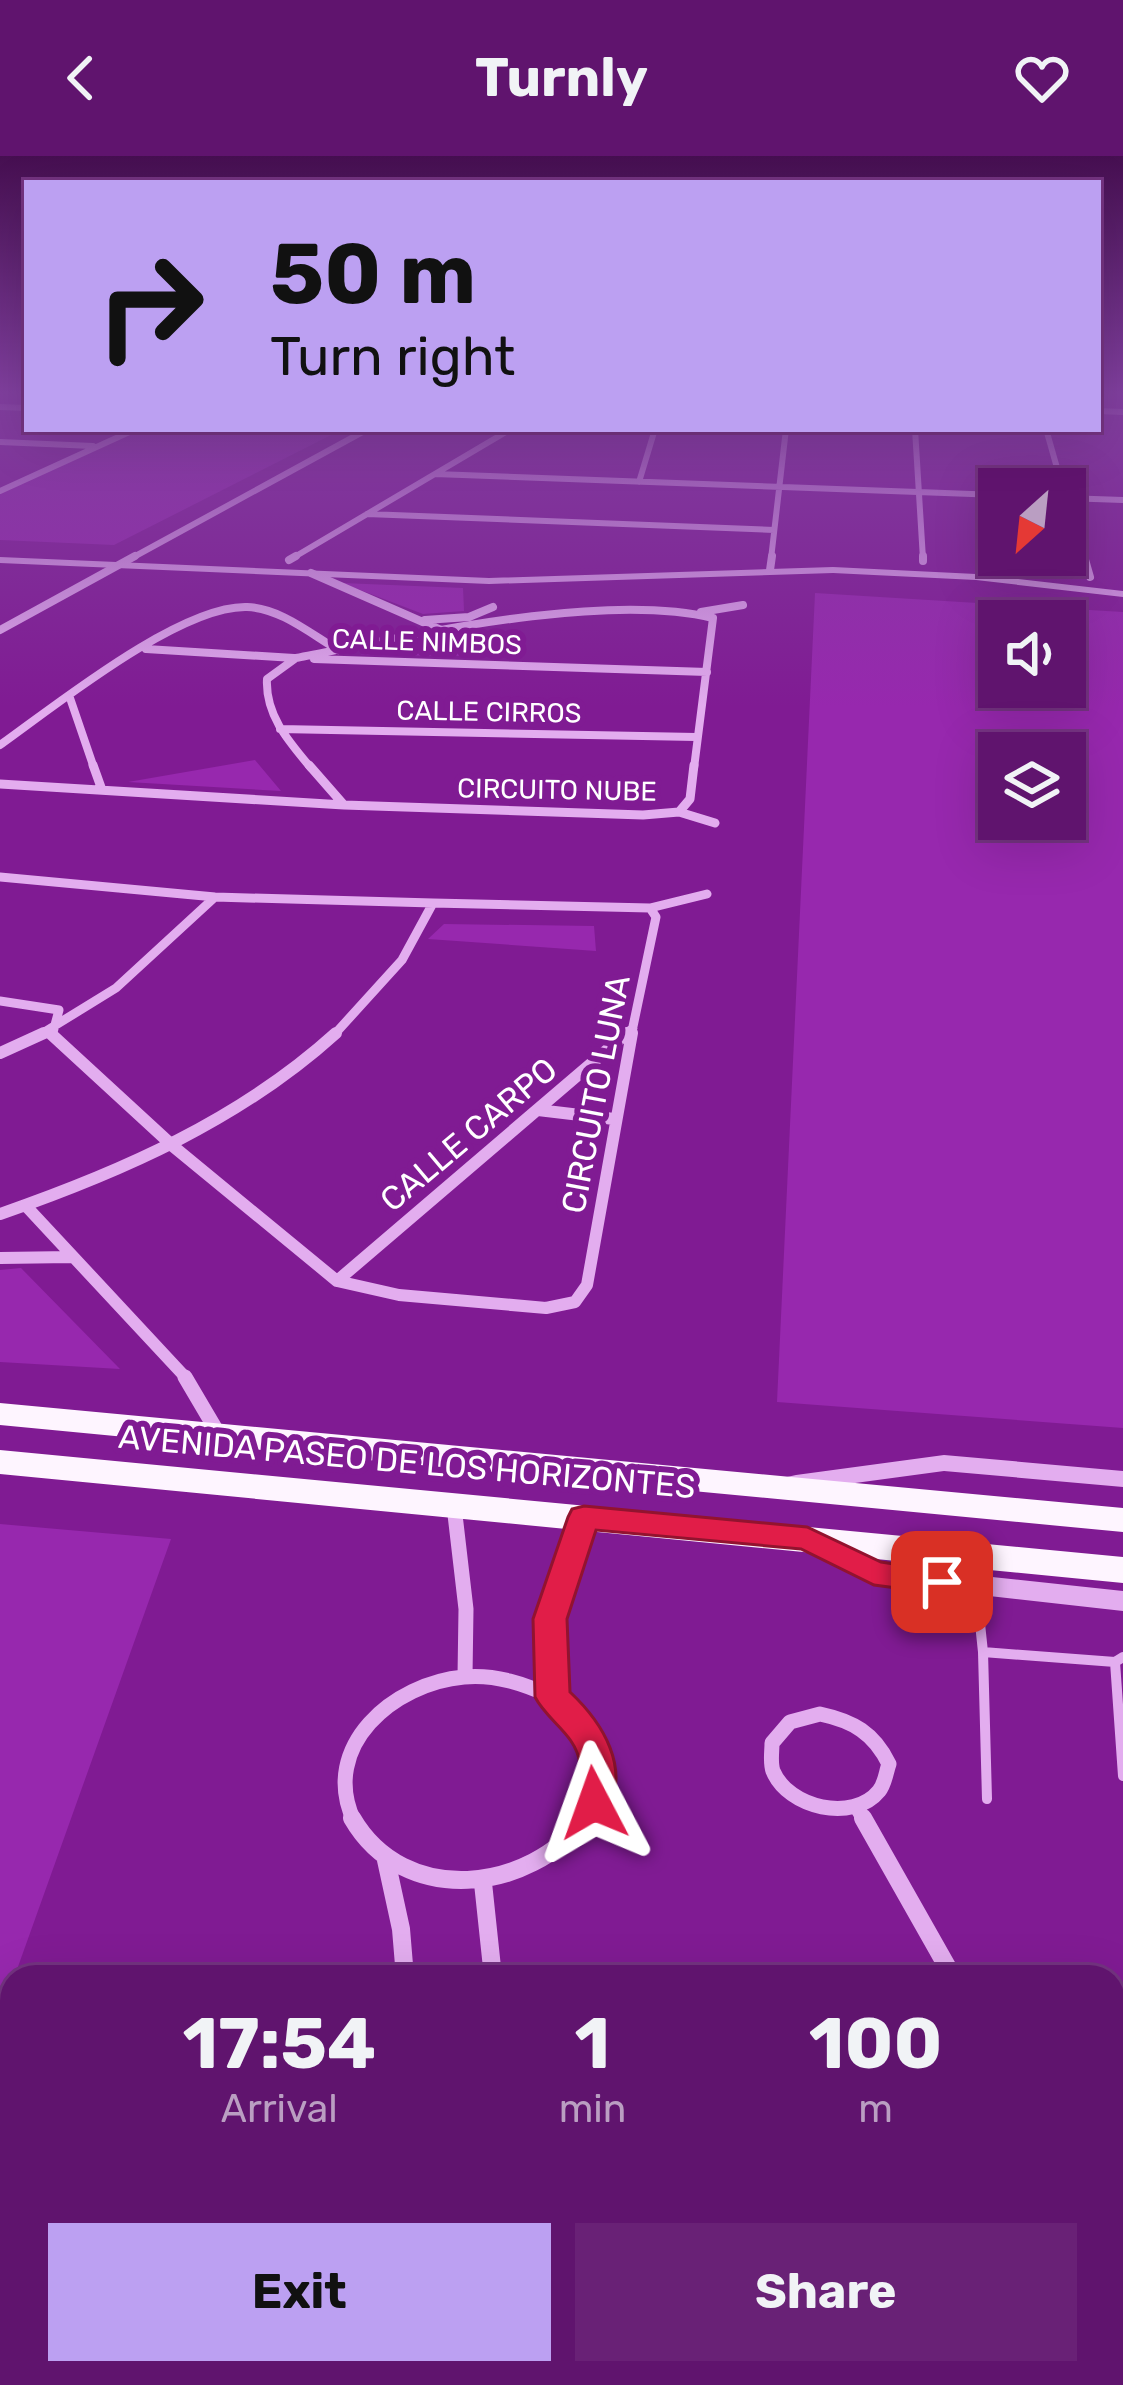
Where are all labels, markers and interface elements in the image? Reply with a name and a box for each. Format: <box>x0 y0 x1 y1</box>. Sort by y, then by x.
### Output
icon: back <box>48 45 114 111</box>
icon: heart <box>1009 45 1075 111</box>
text: Turnly <box>475 46 648 110</box>
text: 50 m <box>270 224 476 324</box>
icon: right <box>72 228 228 384</box>
text: Turn right <box>270 325 515 389</box>
north arrow <box>978 468 1086 576</box>
map controls <box>978 468 1086 840</box>
button: sound <box>978 600 1086 708</box>
street label: CALLE NIMBOS <box>332 623 522 661</box>
street label: CALLE CIRROS <box>396 694 582 730</box>
button: layers <box>978 732 1086 840</box>
street label: CIRCUITO NUBE <box>457 772 657 808</box>
street label: CIRCUITO LUNA <box>553 972 638 1217</box>
street label: CALLE CARPO <box>372 1049 564 1219</box>
street label: AVENIDA PASEO DE LOS HORIZONTES <box>117 1417 697 1506</box>
pin <box>891 1531 993 1633</box>
icon: arrive <box>909 1549 975 1615</box>
position arrow <box>531 1740 657 1866</box>
text: 17:54 <box>182 2001 376 2086</box>
text: 1 <box>575 2001 610 2086</box>
text: 100 <box>809 2001 943 2086</box>
text: Arrival <box>221 2086 338 2132</box>
text: min <box>559 2086 626 2132</box>
text: m <box>858 2086 893 2132</box>
button: Exit <box>48 2223 551 2361</box>
button: Share <box>575 2223 1077 2361</box>

